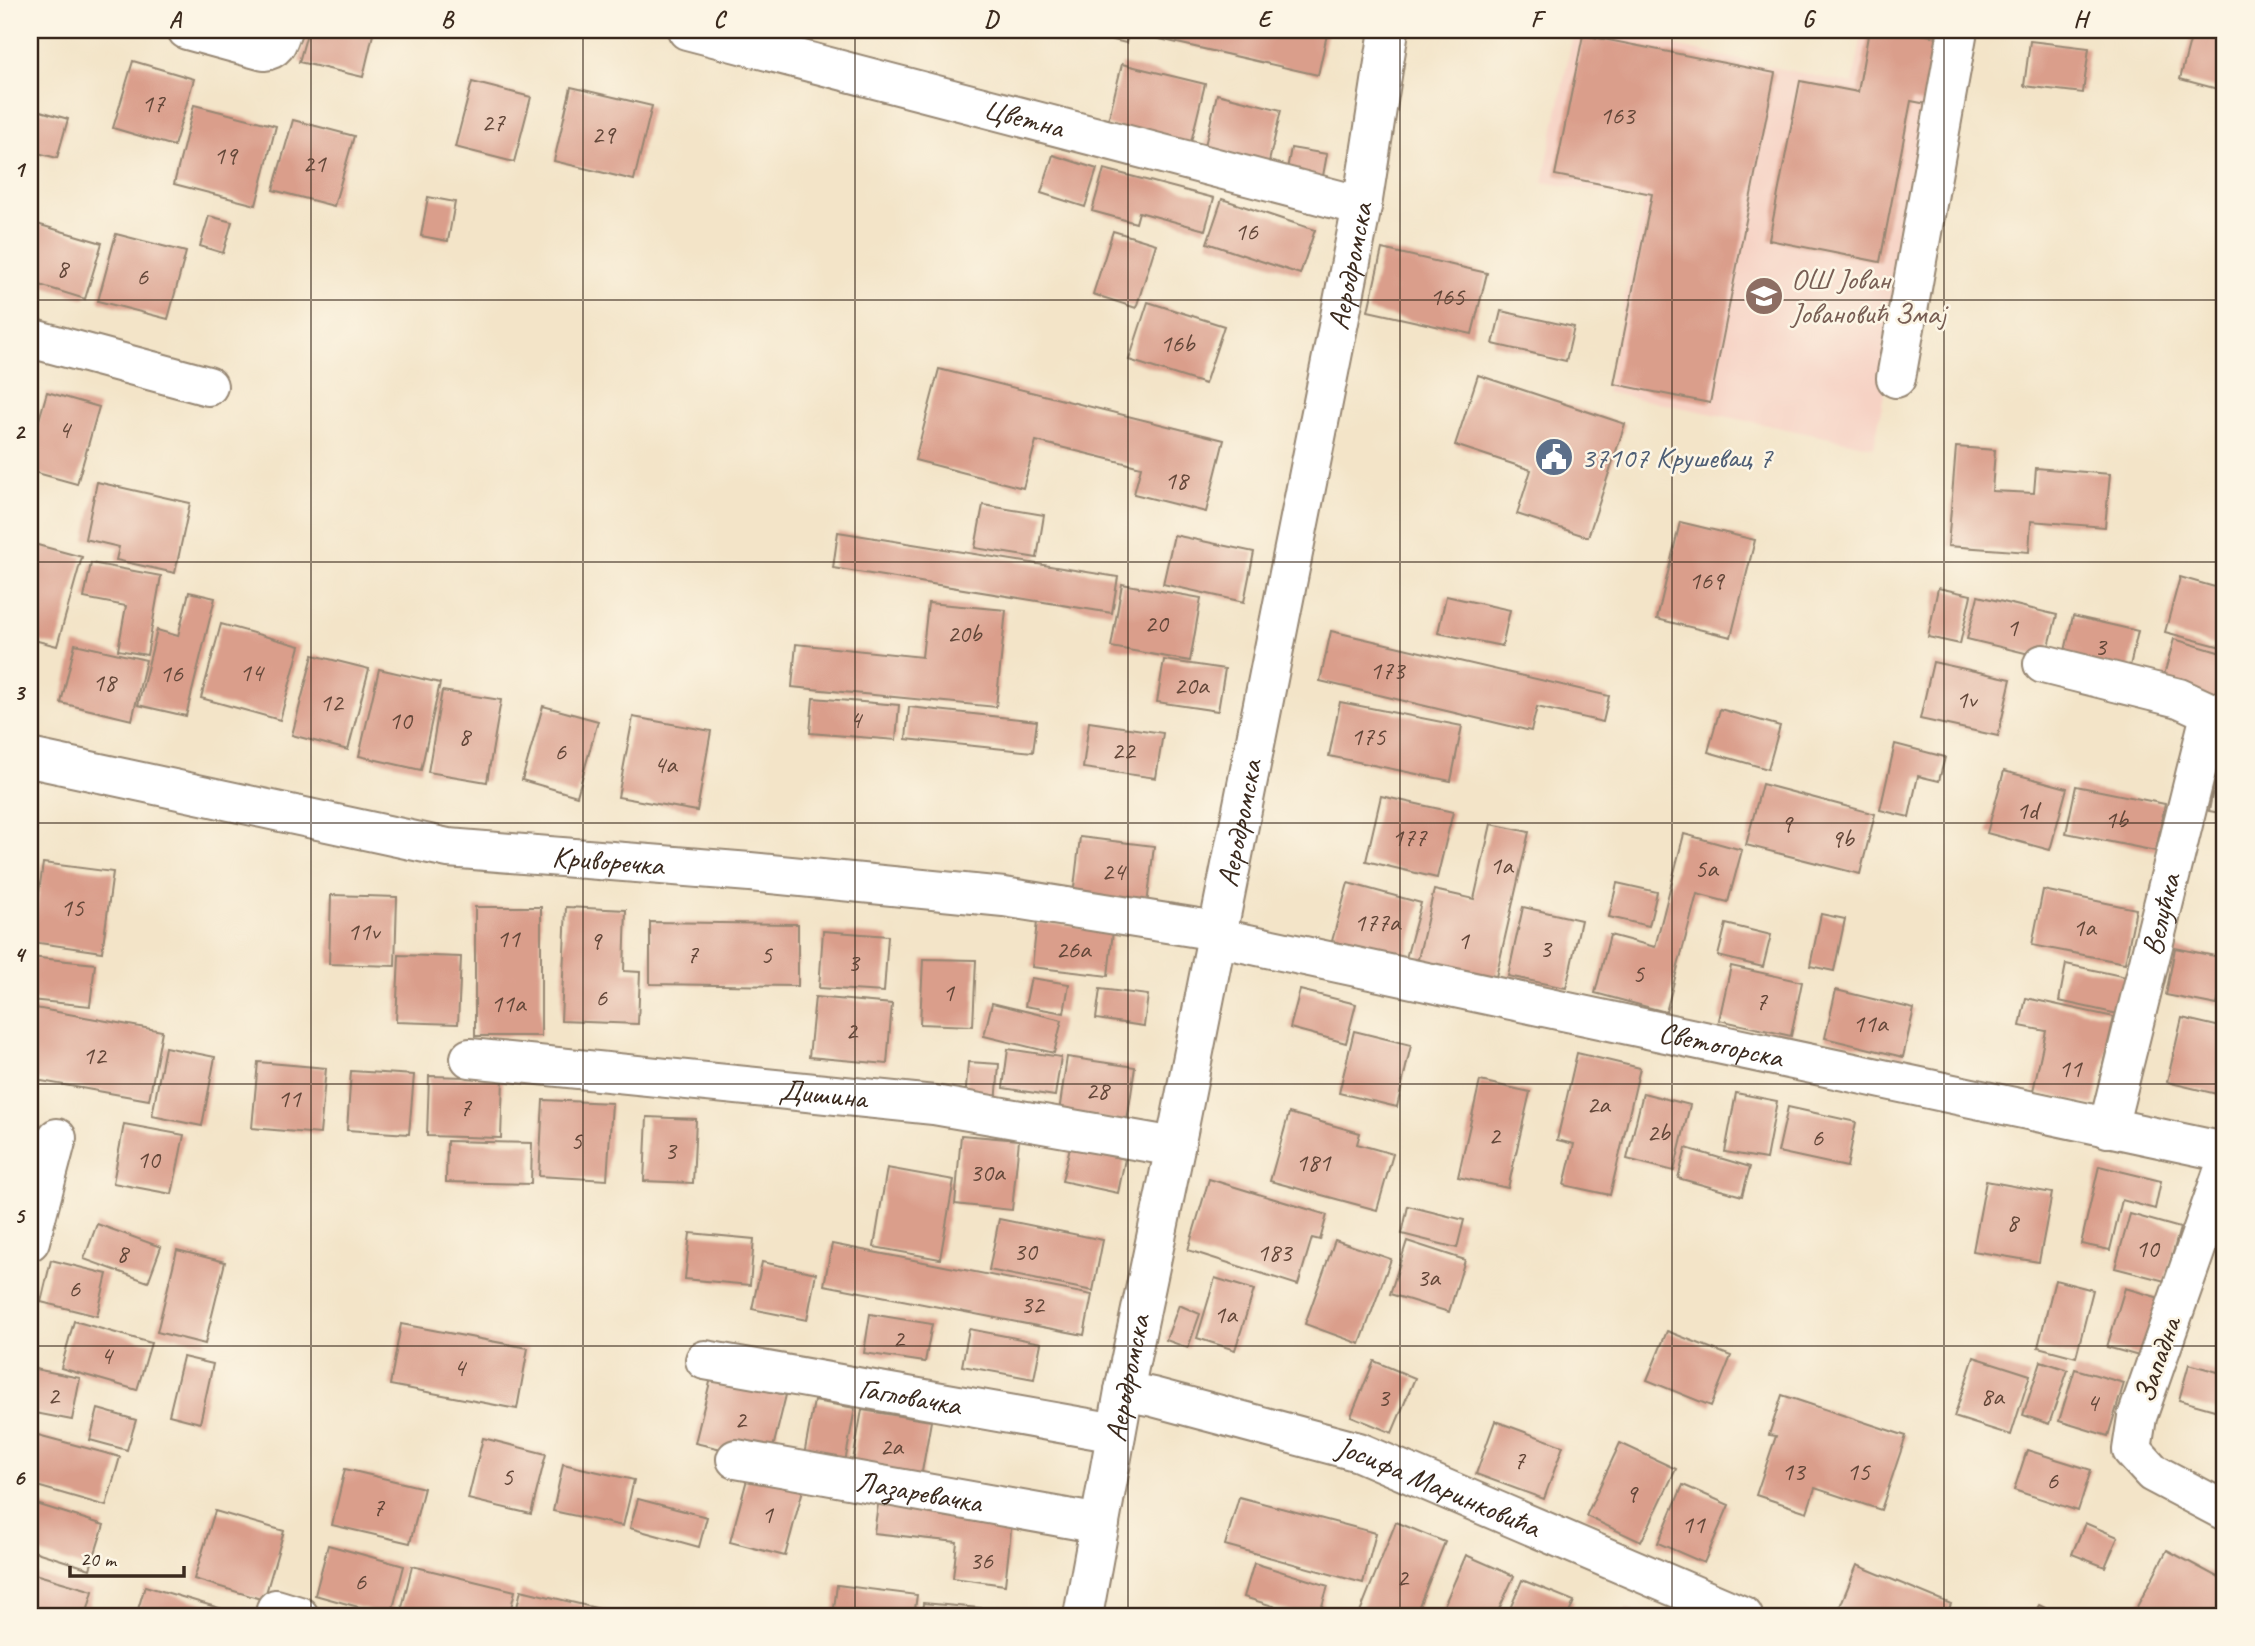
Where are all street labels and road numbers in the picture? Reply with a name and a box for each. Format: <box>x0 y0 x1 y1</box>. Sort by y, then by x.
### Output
street label: Цветна <box>980 89 1070 147</box>
street label: Аеродромска <box>1319 198 1382 333</box>
street label: Аеродромска <box>1208 755 1271 890</box>
street label: Криворечка <box>551 837 667 884</box>
street label: Велућка <box>2132 868 2190 959</box>
street label: Светогорска <box>1656 1013 1788 1077</box>
street label: Дишина <box>778 1070 871 1117</box>
street label: Аеродромска <box>1096 1309 1159 1445</box>
street label: Западна <box>2125 1310 2190 1408</box>
street label: Гагловачка <box>856 1369 966 1424</box>
street label: Јосифа Маринковића <box>1330 1427 1548 1547</box>
street label: Лазаревачка <box>853 1462 987 1522</box>

